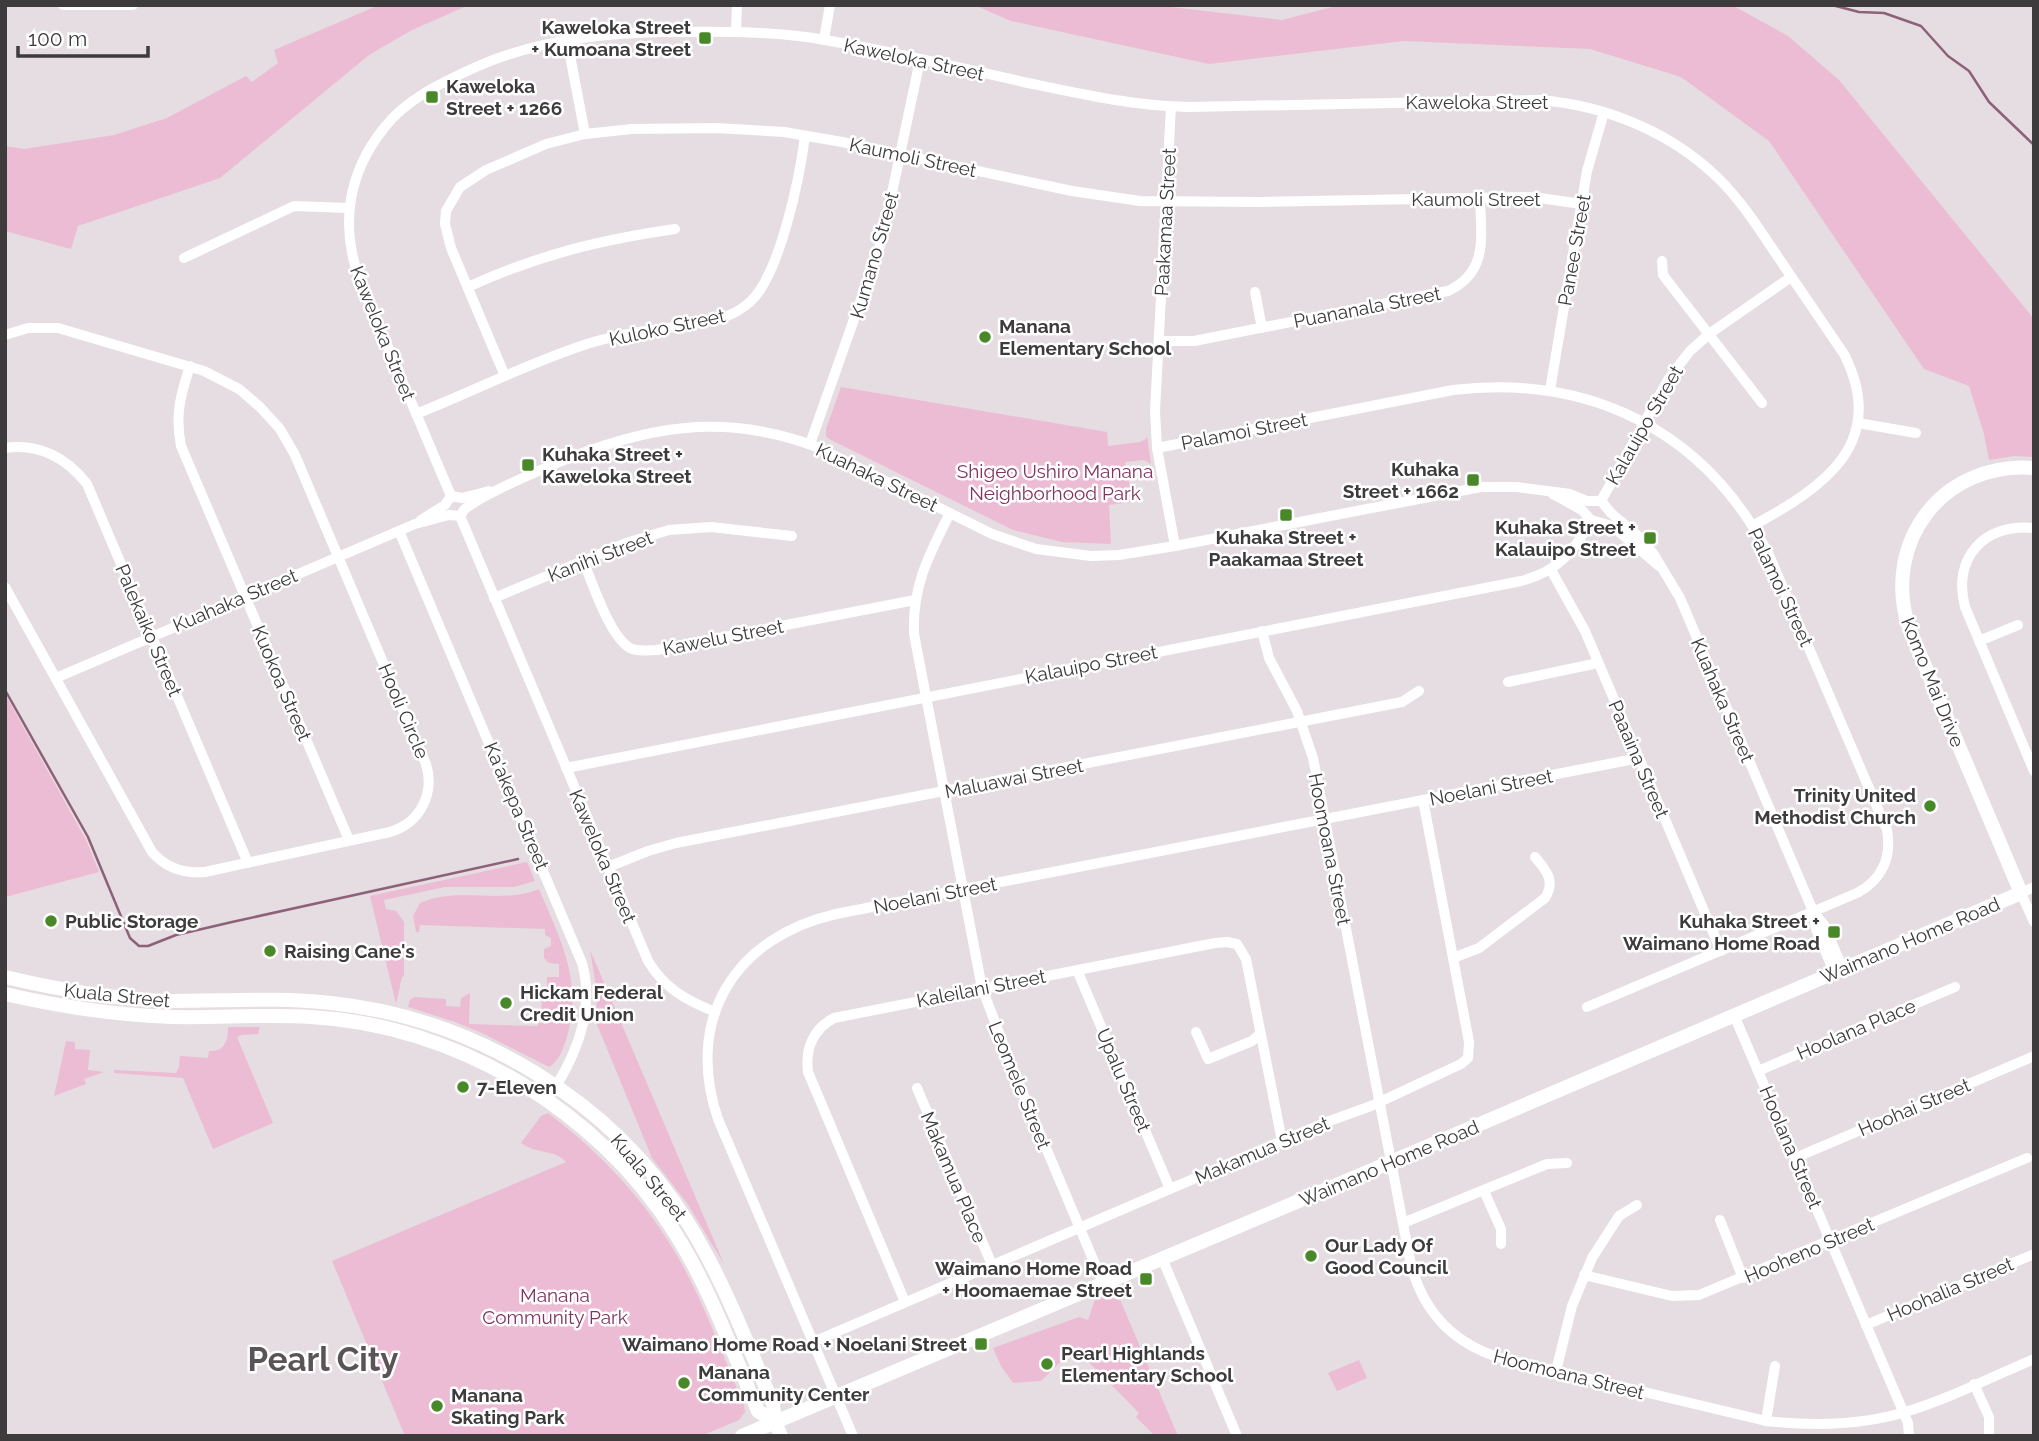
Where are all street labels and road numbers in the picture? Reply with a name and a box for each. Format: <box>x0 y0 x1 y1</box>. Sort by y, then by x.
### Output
street label: Kaweloka Street <box>842 33 987 85</box>
street label: Kaweloka Street <box>1406 91 1549 113</box>
street label: Kaumoli Street <box>847 133 979 181</box>
street label: Paakamaa Street <box>1150 147 1180 297</box>
street label: Kumano Street <box>845 188 903 321</box>
street label: Kaumoli Street <box>1411 188 1541 210</box>
street label: Panee Street <box>1553 192 1595 308</box>
street label: Kaweloka Street <box>346 263 420 404</box>
street label: Puananala Street <box>1292 282 1443 332</box>
street label: Kuloko Street <box>607 304 728 350</box>
street label: Kalauipo Street <box>1601 361 1687 489</box>
street label: Palamoi Street <box>1179 408 1310 454</box>
street label: Kuahaka Street <box>812 438 942 516</box>
street label: Palamoi Street <box>1744 524 1818 650</box>
street label: Kanihi Street <box>544 526 656 586</box>
street label: Palekaiko Street <box>111 561 187 700</box>
street label: Kuahaka Street <box>170 564 301 636</box>
street label: Kawelu Street <box>661 614 786 659</box>
street label: Komo Mai Drive <box>1897 614 1969 750</box>
street label: Kuokoa Street <box>248 622 316 745</box>
street label: Kuahaka Street <box>1687 635 1759 766</box>
street label: Kalauipo Street <box>1023 640 1160 688</box>
street label: Hooli Circle <box>374 660 434 762</box>
street label: Paaaina Street <box>1604 697 1674 822</box>
street label: Ka'akepa Street <box>480 739 554 874</box>
street label: Maluawai Street <box>943 754 1086 802</box>
street label: Noelani Street <box>1427 764 1555 810</box>
street label: Hoomoana Street <box>1304 771 1356 928</box>
street label: Kaweloka Street <box>565 786 641 927</box>
street label: Noelani Street <box>871 872 999 918</box>
street label: Waimano Home Road <box>1817 892 2003 988</box>
street label: Kaleilani Street <box>914 965 1048 1011</box>
street label: Kuala Street <box>63 978 172 1012</box>
street label: Hoolana Place <box>1793 994 1919 1064</box>
street label: Leomele Street <box>984 1018 1056 1153</box>
street label: Upalu Street <box>1092 1025 1156 1136</box>
street label: Hoohai Street <box>1855 1073 1974 1140</box>
street label: Hoolana Street <box>1755 1082 1827 1212</box>
street label: Makamua Place <box>917 1108 991 1246</box>
street label: Makamua Street <box>1191 1112 1333 1188</box>
street label: Waimano Home Road <box>1296 1115 1482 1211</box>
street label: Kuala Street <box>606 1129 692 1225</box>
street label: Hooheno Street <box>1741 1213 1878 1287</box>
street label: Hoohalia Street <box>1884 1252 2017 1326</box>
street label: Hoomoana Street <box>1491 1345 1647 1404</box>

